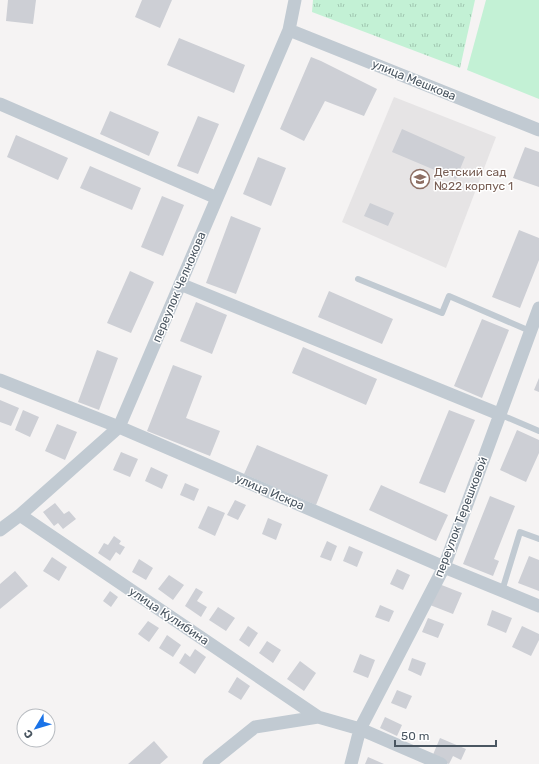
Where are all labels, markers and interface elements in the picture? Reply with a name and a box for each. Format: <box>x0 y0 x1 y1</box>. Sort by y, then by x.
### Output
street label: улица Мешкова <box>370 57 458 103</box>
place label: Детский сад №22 корпус 1 <box>434 165 513 193</box>
school or university icon: Детский сад №22 корпус 1 <box>409 168 431 190</box>
street label: переулок Челнокова <box>149 230 209 344</box>
street label: переулок Терешковой <box>432 455 490 579</box>
street label: улица Искра <box>234 471 306 513</box>
street label: улица Кулибина <box>126 584 212 648</box>
north arrow <box>16 708 56 748</box>
scale bar <box>395 722 496 748</box>
text: С <box>21 727 36 741</box>
text: 50 m <box>401 729 429 743</box>

